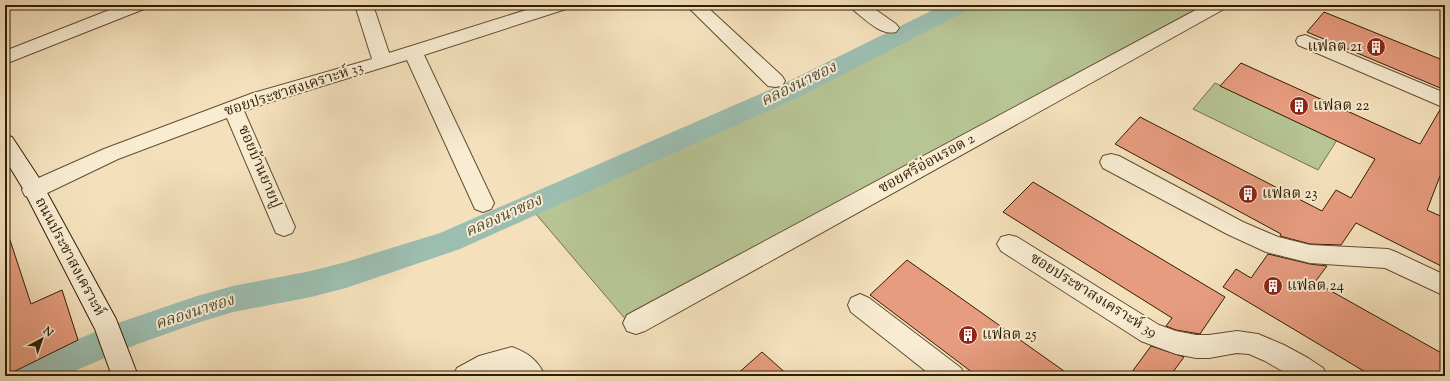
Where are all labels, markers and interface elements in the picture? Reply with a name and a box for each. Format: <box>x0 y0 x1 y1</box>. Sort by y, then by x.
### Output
building icon: แฟลต 21 <box>1365 36 1387 58</box>
place label: แฟลต 21 <box>1308 37 1362 58</box>
water label: คลองนาซอง <box>757 56 842 113</box>
street label: ซอยประชาสงเคราะห์ 33 <box>221 57 366 122</box>
building icon: แฟลต 22 <box>1288 95 1310 117</box>
place label: แฟลต 22 <box>1313 96 1369 117</box>
street label: ซอยบ้านยายปู <box>232 122 286 212</box>
street label: ซอยศรีอ่อนรอด 2 <box>875 129 979 199</box>
building icon: แฟลต 23 <box>1237 183 1259 205</box>
place label: แฟลต 23 <box>1262 184 1317 205</box>
water label: คลองนาซอง <box>462 189 547 244</box>
street label: ถนนประชาสงเคราะห์ <box>29 193 110 320</box>
street label: ซอยประชาสงเคราะห์ 39 <box>1025 248 1161 344</box>
building icon: แฟลต 24 <box>1262 275 1284 297</box>
place label: แฟลต 24 <box>1287 276 1344 297</box>
water label: คลองนาซอง <box>153 289 238 337</box>
north arrow <box>22 319 62 359</box>
text: N <box>39 323 57 341</box>
building icon: แฟลต 25 <box>957 324 979 346</box>
place label: แฟลต 25 <box>982 325 1037 346</box>

